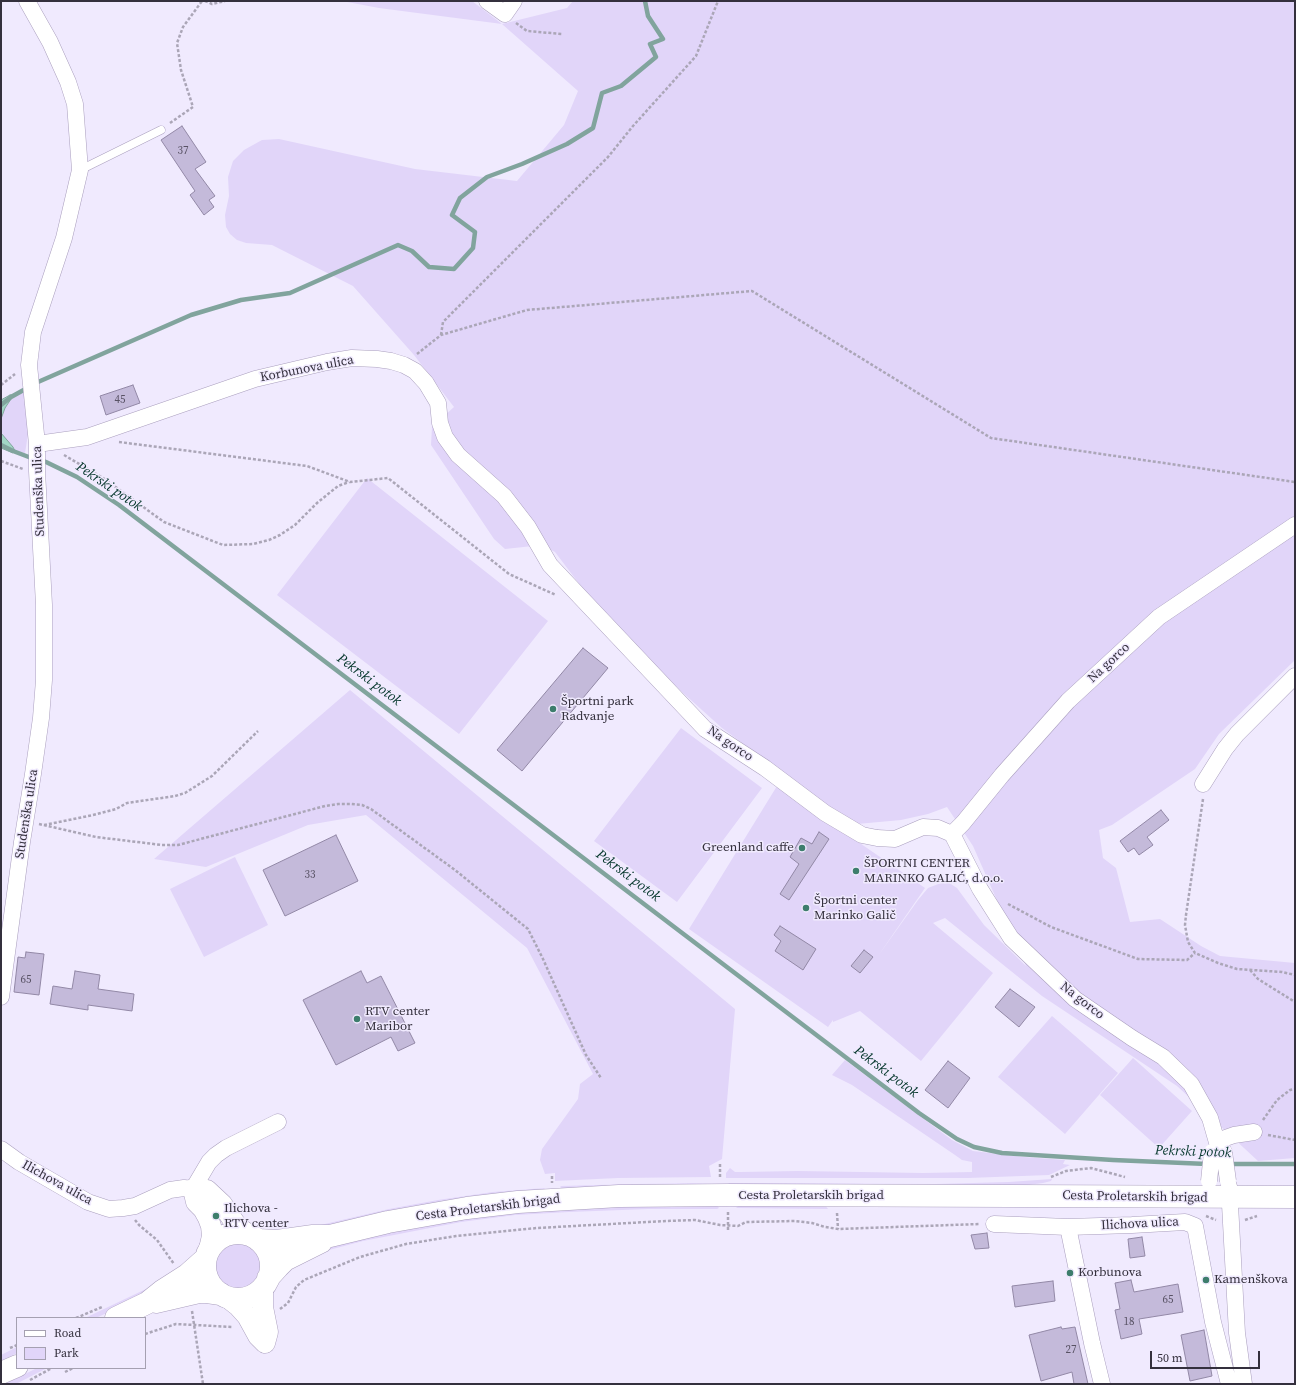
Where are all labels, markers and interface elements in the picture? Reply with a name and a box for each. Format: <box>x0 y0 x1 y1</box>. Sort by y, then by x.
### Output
house number: 37 <box>178 144 188 158</box>
street label: Korbunova ulica <box>259 352 355 386</box>
house number: 45 <box>115 393 125 407</box>
street label: Studenška ulica <box>30 445 48 537</box>
water label: Pekrski potok <box>73 459 145 515</box>
street label: Na gorco <box>1085 640 1133 686</box>
water label: Pekrski potok <box>333 650 405 710</box>
place label: Športni park Radvanje <box>561 694 634 725</box>
marker: Športni park Radvanje <box>548 704 558 714</box>
street label: Na gorco <box>704 723 756 765</box>
street label: Studenška ulica <box>12 768 42 860</box>
place label: Greenland caffe <box>702 840 794 856</box>
marker: Greenland caffe <box>797 843 807 853</box>
water label: Pekrski potok <box>592 846 664 906</box>
place label: ŠPORTNI CENTER MARINKO GALIĆ, d.o.o. <box>864 856 1004 887</box>
marker: ŠPORTNI CENTER MARINKO GALIĆ, d.o.o. <box>851 866 861 876</box>
house number: 33 <box>305 868 315 882</box>
place label: Športni center Marinko Galič <box>814 893 897 924</box>
marker: Športni center Marinko Galič <box>801 903 811 913</box>
house number: 65 <box>21 973 31 987</box>
street label: Na gorco <box>1057 979 1107 1023</box>
place label: RTV center Maribor <box>365 1004 430 1035</box>
marker: RTV center Maribor <box>352 1014 362 1024</box>
water label: Pekrski potok <box>850 1042 922 1102</box>
water label: Pekrski potok <box>1155 1142 1231 1162</box>
street label: Ilichova ulica <box>19 1157 95 1209</box>
street label: Cesta Proletarskih brigad <box>738 1188 884 1204</box>
street label: Cesta Proletarskih brigad <box>1062 1188 1208 1206</box>
street label: Cesta Proletarskih brigad <box>415 1191 561 1225</box>
place label: Ilichova - RTV center <box>224 1201 289 1232</box>
marker: Ilichova - RTV center <box>211 1211 221 1221</box>
street label: Ilichova ulica <box>1101 1214 1179 1234</box>
place label: Korbunova <box>1078 1265 1142 1281</box>
marker: Korbunova <box>1065 1268 1075 1278</box>
place label: Kamenškova <box>1214 1272 1288 1288</box>
marker: Kamenškova <box>1201 1275 1211 1285</box>
house number: 65 <box>1163 1293 1173 1307</box>
house number: 18 <box>1124 1315 1134 1329</box>
legend <box>16 1317 146 1369</box>
text: Road <box>54 1325 81 1341</box>
house number: 27 <box>1066 1343 1076 1357</box>
scale bar <box>1152 1343 1262 1369</box>
text: Park <box>54 1345 79 1361</box>
text: 50 m <box>1157 1350 1183 1366</box>

